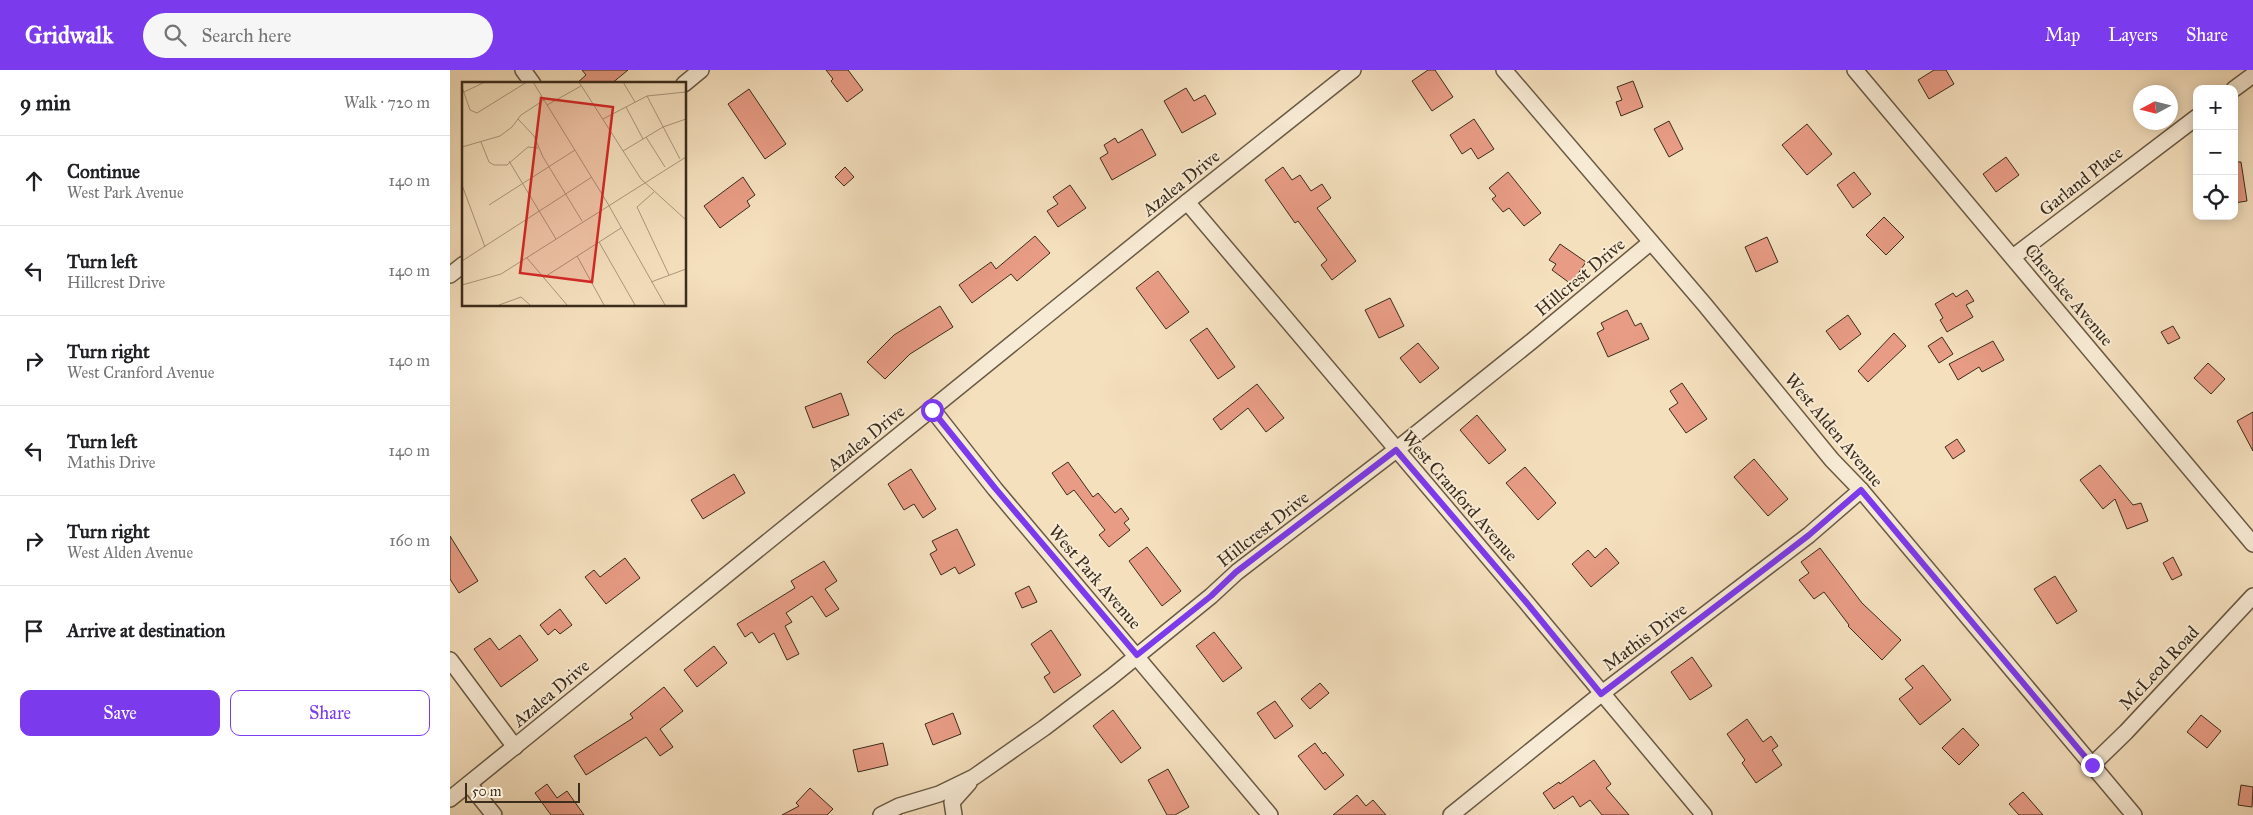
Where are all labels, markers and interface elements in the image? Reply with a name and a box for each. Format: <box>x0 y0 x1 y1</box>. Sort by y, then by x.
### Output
search box <box>143 13 493 58</box>
text: Gridwalk <box>25 20 113 50</box>
icon: search <box>161 21 189 49</box>
text: Search here <box>201 24 291 47</box>
text: Map <box>2045 24 2080 46</box>
text: Layers <box>2108 24 2158 46</box>
text: Share <box>2186 24 2228 46</box>
inset map <box>462 82 686 306</box>
north arrow <box>2133 85 2178 130</box>
map controls <box>2193 85 2238 220</box>
button: + <box>2193 85 2238 130</box>
text: 9 min <box>20 90 71 116</box>
text: Walk · 720 m <box>344 93 430 112</box>
button: − <box>2193 130 2238 175</box>
street label: Garland Place <box>2035 141 2127 221</box>
street label: Azalea Drive <box>1137 145 1224 222</box>
text: Continue <box>67 160 140 183</box>
icon: ahead <box>20 167 48 195</box>
text: 140 m <box>389 171 430 190</box>
button: locate <box>2193 175 2238 220</box>
text: West Park Avenue <box>67 183 184 202</box>
street label: Hillcrest Drive <box>1531 233 1629 321</box>
street label: Cherokee Avenue <box>2020 239 2118 351</box>
text: Turn left <box>67 250 137 273</box>
icon: left <box>20 257 48 285</box>
text: 140 m <box>389 261 430 280</box>
text: Hillcrest Drive <box>67 273 165 292</box>
text: Turn right <box>67 340 150 363</box>
icon: right <box>20 347 48 375</box>
text: 140 m <box>389 351 430 370</box>
text: West Cranford Avenue <box>67 363 214 382</box>
street label: West Alden Avenue <box>1780 369 1888 491</box>
route start <box>921 399 944 422</box>
street label: Azalea Drive <box>822 400 909 477</box>
street label: West Cranford Avenue <box>1397 426 1523 566</box>
text: Turn left <box>67 430 137 453</box>
icon: left <box>20 437 48 465</box>
text: 140 m <box>389 441 430 460</box>
text: Mathis Drive <box>67 453 155 472</box>
street label: Hillcrest Drive <box>1213 486 1313 572</box>
text: Turn right <box>67 520 150 543</box>
street label: West Park Avenue <box>1044 520 1146 634</box>
icon: right <box>20 527 48 555</box>
text: 160 m <box>389 531 430 550</box>
text: West Alden Avenue <box>67 543 193 562</box>
street label: Mathis Drive <box>1599 598 1691 676</box>
icon: arrive <box>20 617 48 645</box>
text: Arrive at destination <box>67 619 225 642</box>
street label: McLeod Road <box>2114 621 2204 715</box>
street label: Azalea Drive <box>507 655 594 732</box>
button: Save <box>20 690 220 736</box>
button: Share <box>230 690 430 736</box>
route end <box>2081 754 2104 777</box>
scale bar <box>465 780 580 803</box>
text: 50 m <box>472 783 501 800</box>

